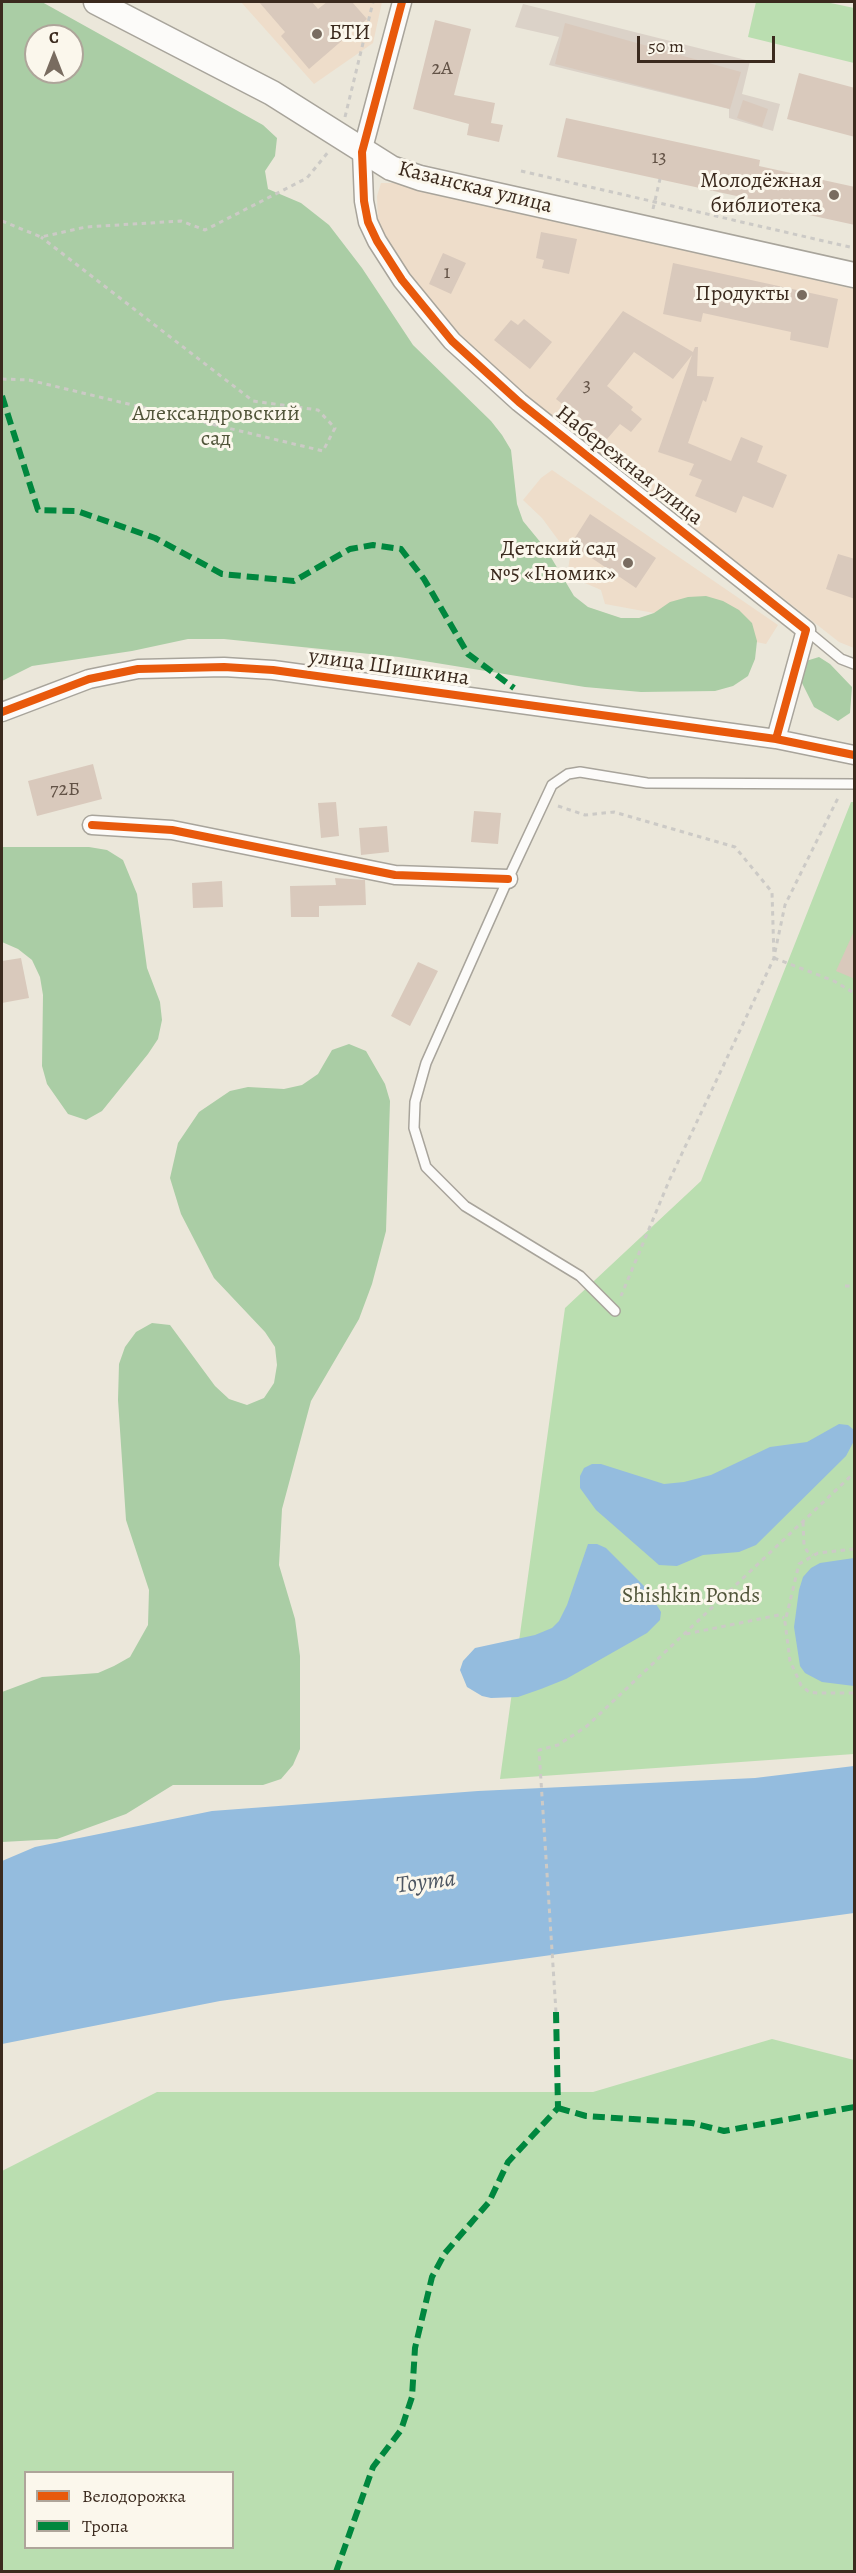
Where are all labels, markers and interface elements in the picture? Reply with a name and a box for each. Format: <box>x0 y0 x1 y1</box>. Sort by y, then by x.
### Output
place label: БТИ <box>329 21 371 47</box>
north arrow <box>24 24 84 84</box>
scale bar <box>640 24 778 62</box>
text: С <box>49 27 59 49</box>
marker: БТИ <box>310 27 324 41</box>
text: 50 m <box>648 34 684 58</box>
house number: 2А <box>431 57 453 81</box>
house number: 13 <box>651 146 667 170</box>
street label: Казанская улица <box>395 156 555 220</box>
place label: Молодёжная библиотека <box>700 169 822 220</box>
marker: Молодёжная библиотека <box>827 188 841 202</box>
house number: 1 <box>444 261 450 285</box>
place label: Продукты <box>695 282 790 308</box>
marker: Продукты <box>795 288 809 302</box>
house number: 3 <box>583 374 591 398</box>
street label: Набережная улица <box>550 400 708 532</box>
park label: Александровский сад <box>132 402 300 454</box>
place label: Детский сад №5 «Гномик» <box>490 537 616 588</box>
marker: Детский сад №5 «Гномик» <box>621 556 635 570</box>
street label: улица Шишкина <box>307 644 471 692</box>
house number: 72Б <box>50 778 80 802</box>
park label: Shishkin Ponds <box>622 1584 760 1610</box>
water label: Toyma <box>395 1865 457 1901</box>
legend <box>24 2471 234 2549</box>
text: Велодорожка <box>82 2484 186 2508</box>
text: Тропа <box>82 2514 128 2538</box>

